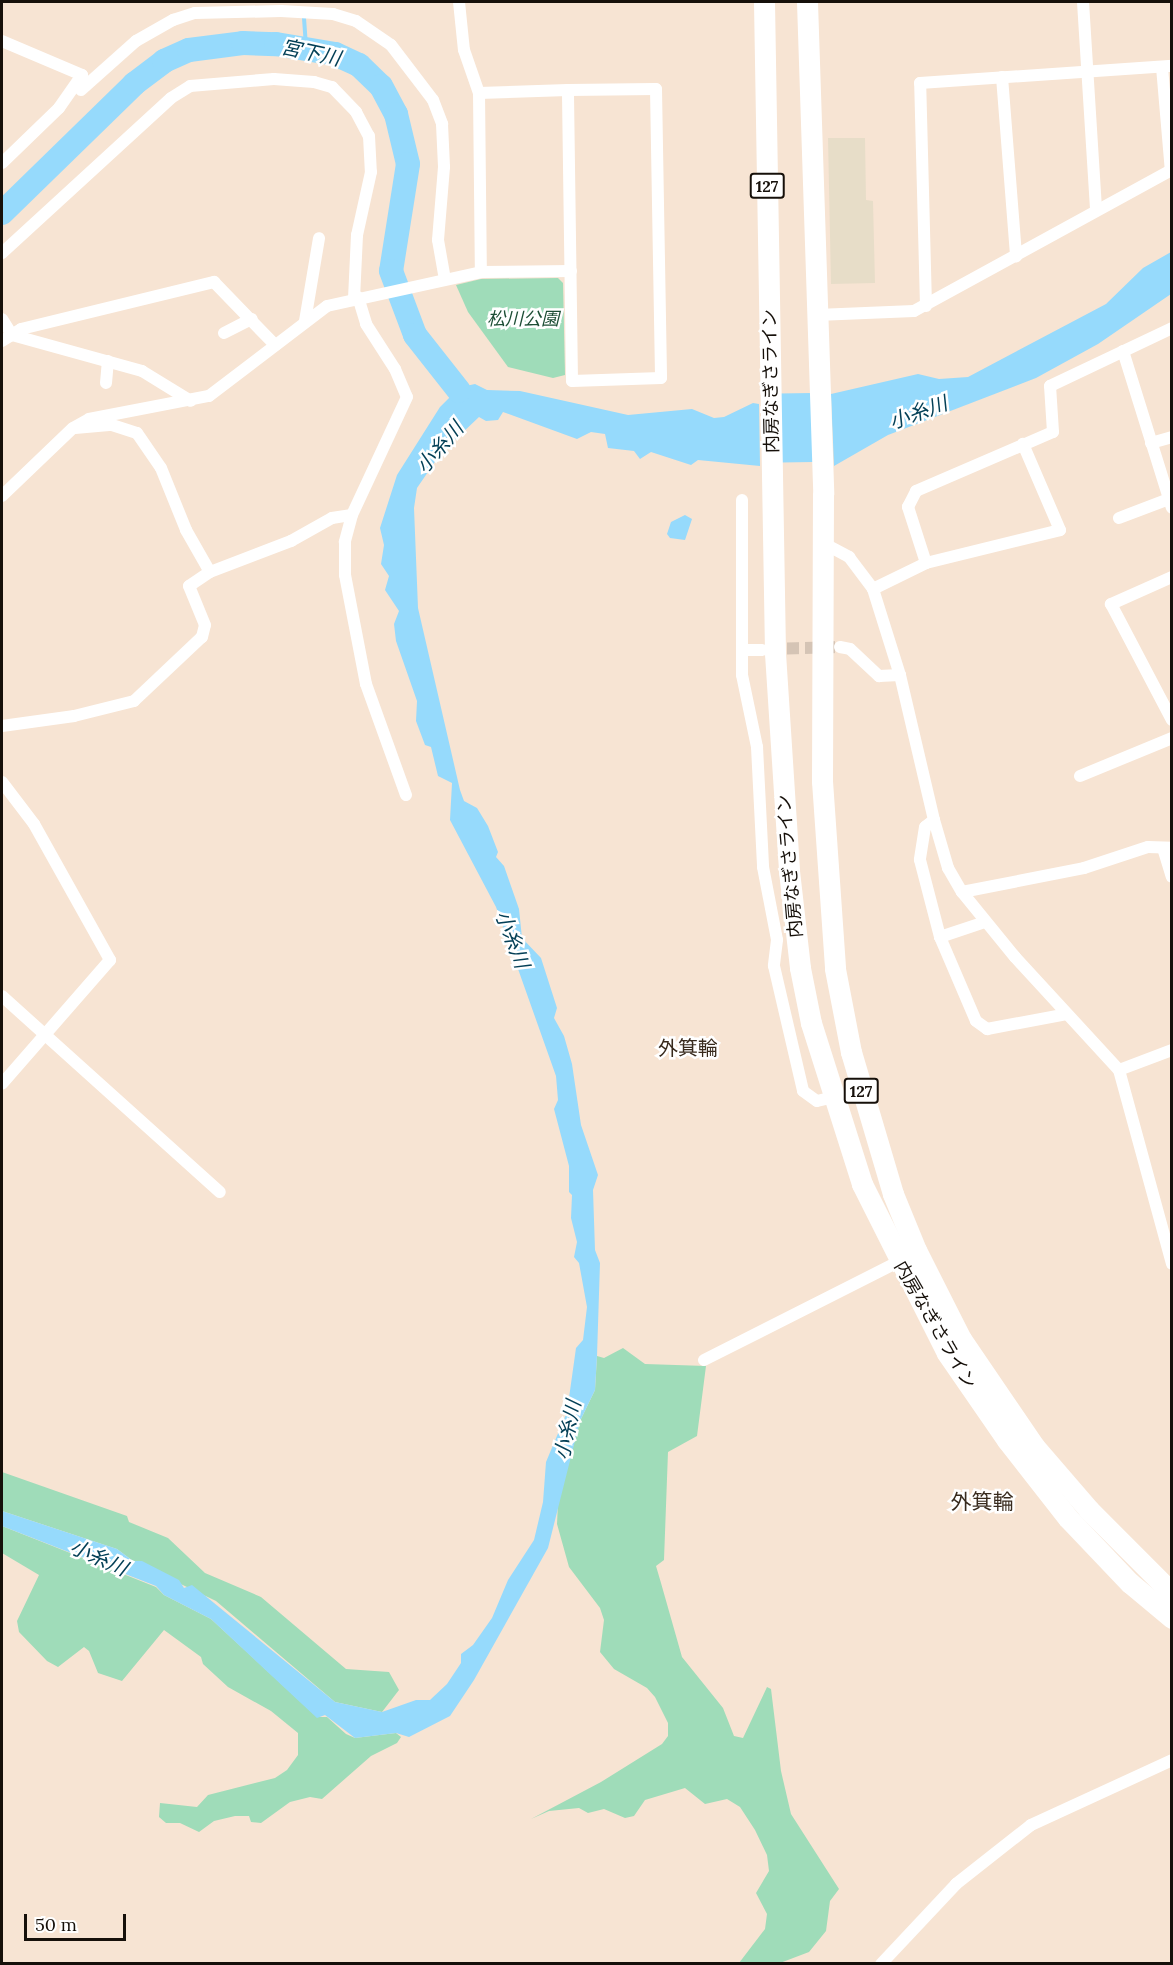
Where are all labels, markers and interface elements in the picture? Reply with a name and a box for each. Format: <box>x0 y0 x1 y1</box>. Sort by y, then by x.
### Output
water label: 宮下川 <box>279 34 343 70</box>
road number: 127 <box>749 173 785 199</box>
park label: 松川公園 <box>487 308 559 330</box>
street label: 内房なぎさライン <box>759 309 783 453</box>
water label: 小糸川 <box>886 390 950 434</box>
water label: 小糸川 <box>410 416 468 478</box>
street label: 内房なぎさライン <box>773 793 807 939</box>
water label: 小糸川 <box>491 907 535 971</box>
district label: 外箕輪 <box>658 1035 718 1059</box>
road number: 127 <box>843 1078 879 1104</box>
street label: 内房なぎさライン <box>890 1257 980 1393</box>
water label: 小糸川 <box>549 1398 585 1462</box>
district label: 外箕輪 <box>951 1489 1013 1515</box>
water label: 小糸川 <box>67 1534 131 1580</box>
scale bar <box>27 1902 129 1940</box>
text: 50 m <box>35 1913 77 1936</box>

